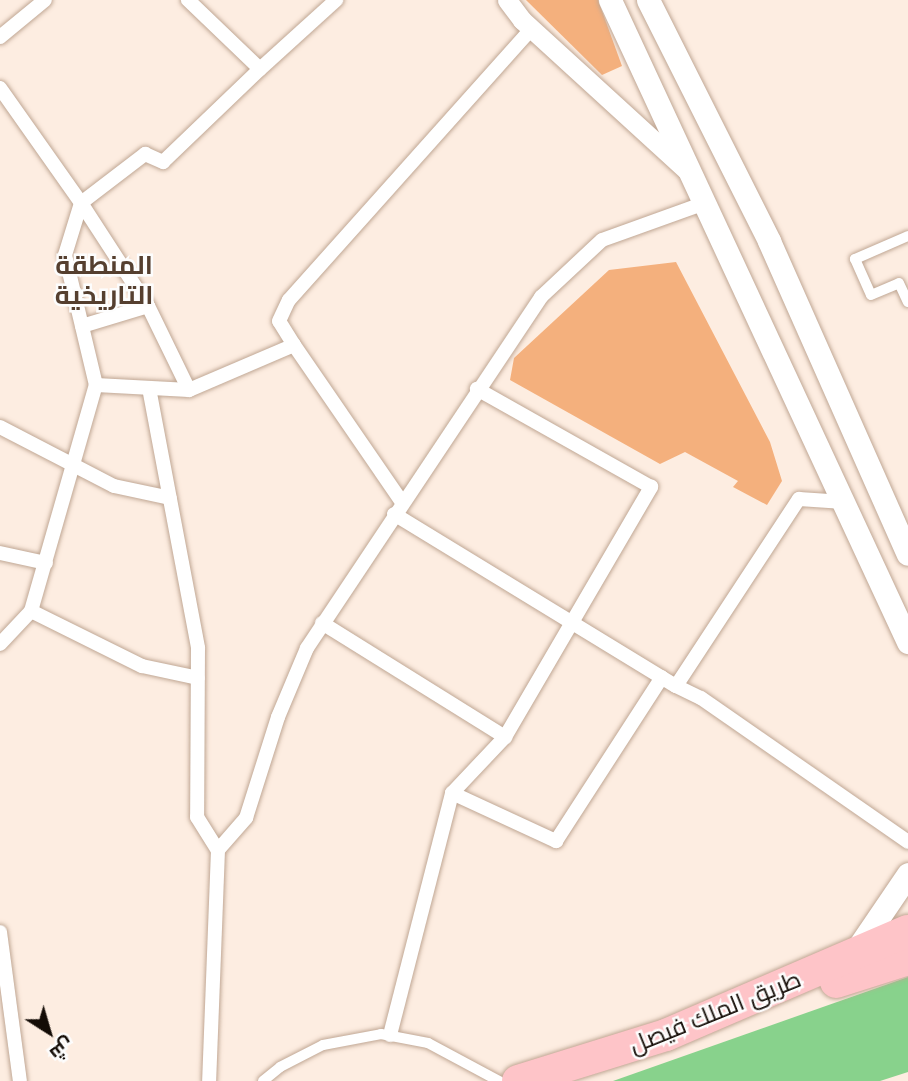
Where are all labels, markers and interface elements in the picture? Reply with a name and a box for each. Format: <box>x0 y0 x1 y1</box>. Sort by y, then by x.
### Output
district label: المنطقة التاريخية <box>55 250 153 312</box>
street label: طريق الملك فيصل <box>625 964 805 1060</box>
north arrow <box>14 997 84 1067</box>
text: ش <box>45 1033 79 1066</box>

